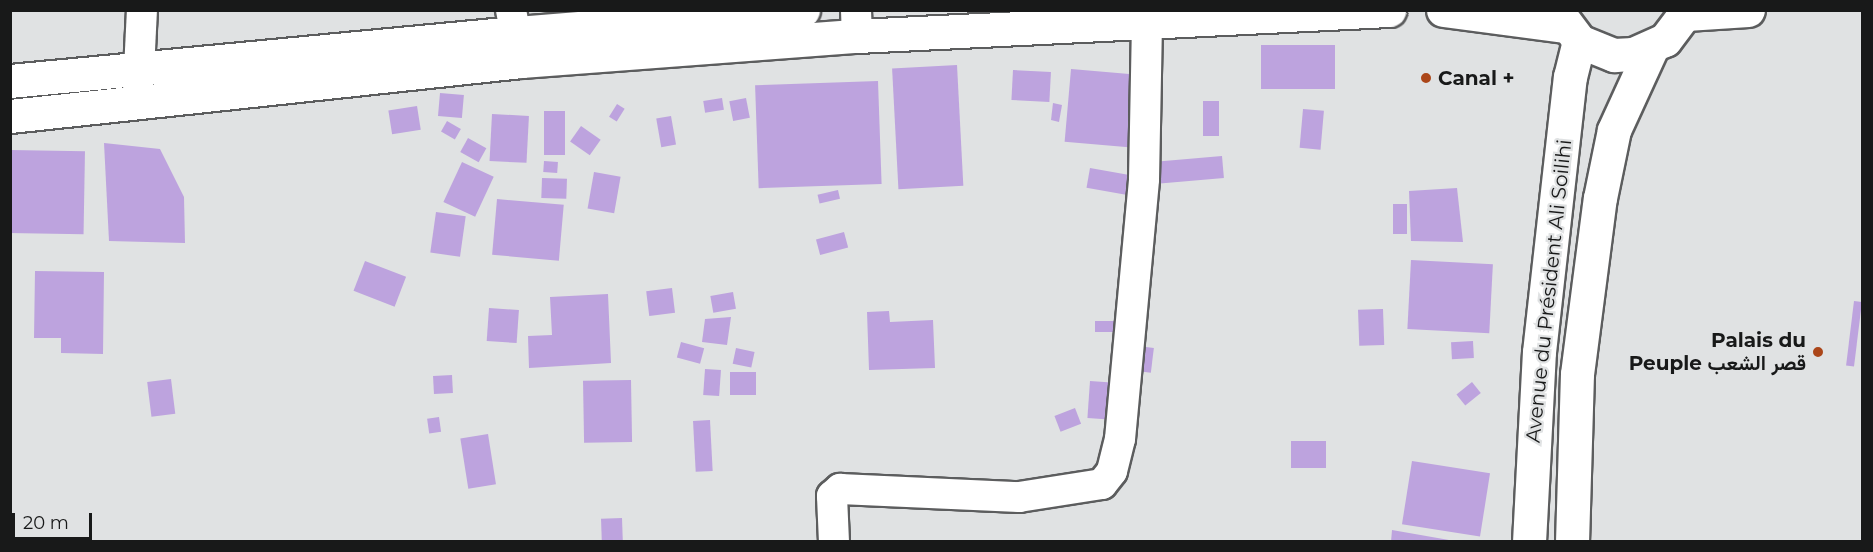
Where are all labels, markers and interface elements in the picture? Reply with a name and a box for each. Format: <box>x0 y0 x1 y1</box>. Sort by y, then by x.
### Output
place label: Canal + <box>1438 66 1515 90</box>
marker: Canal + <box>1419 71 1433 85</box>
street label: Avenue du Président Ali Soilihi <box>1521 138 1577 444</box>
place label: Palais du Peuple قصر الشعب <box>1629 328 1806 375</box>
marker: Palais du Peuple قصر الشعب <box>1811 345 1825 359</box>
scale bar <box>15 501 94 539</box>
text: 20 m <box>23 512 69 534</box>

